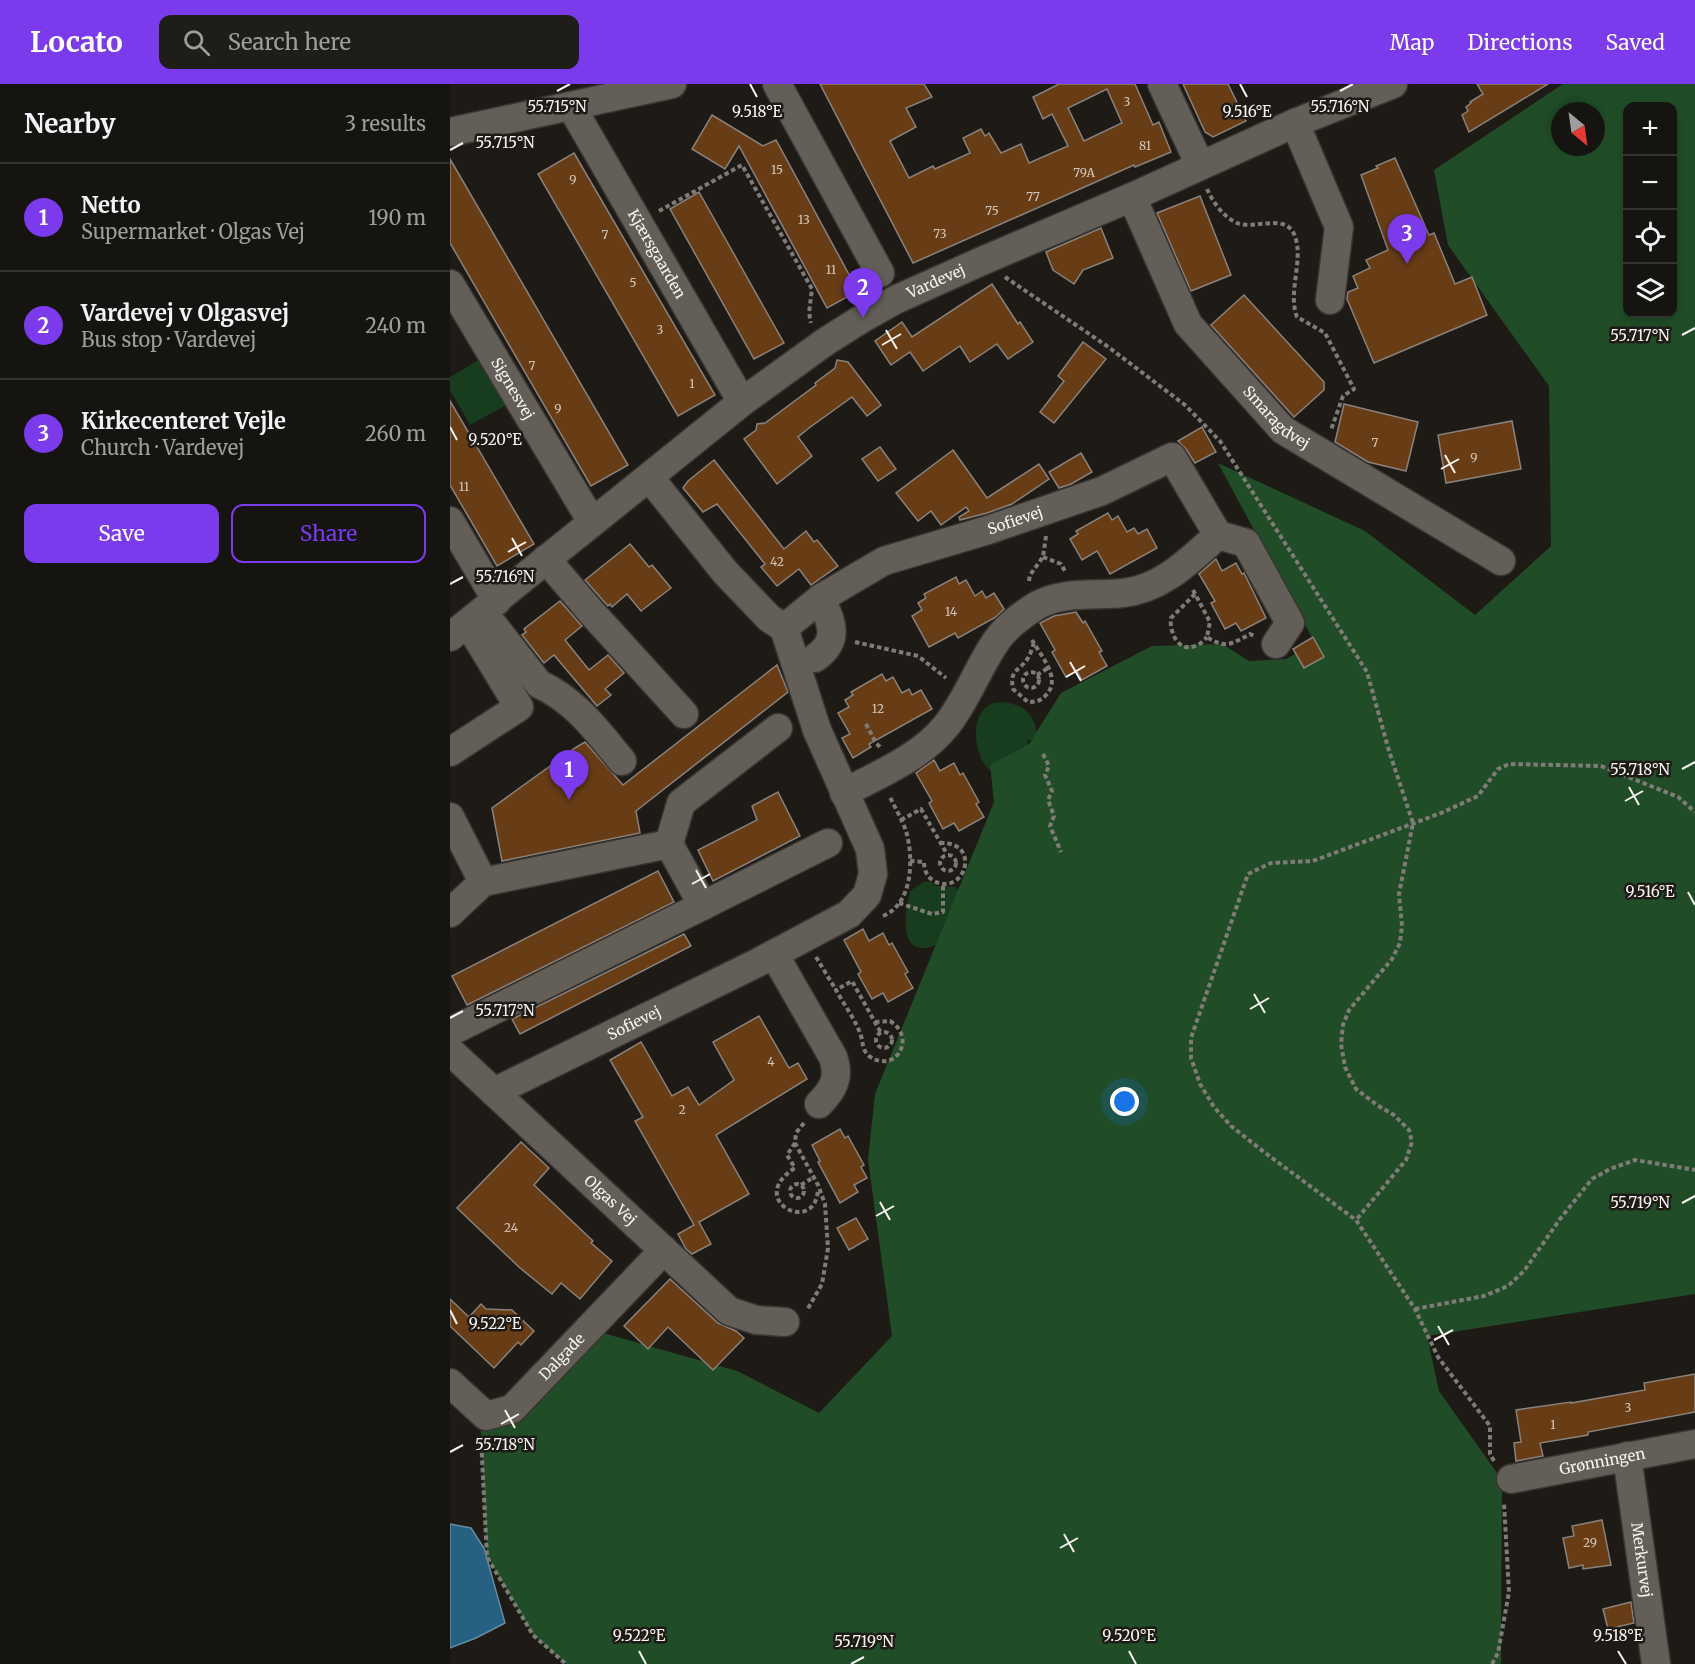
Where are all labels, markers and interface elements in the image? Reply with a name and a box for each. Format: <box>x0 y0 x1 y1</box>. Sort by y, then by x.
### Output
search box <box>159 15 579 69</box>
text: Locato <box>30 24 123 60</box>
icon: search <box>180 26 213 59</box>
text: Search here <box>228 28 351 56</box>
text: Map <box>1390 29 1434 56</box>
text: Directions <box>1467 29 1572 56</box>
text: Saved <box>1605 29 1665 56</box>
house number: 3 <box>1124 94 1131 109</box>
text: 55.715°N <box>527 97 587 116</box>
text: 55.716°N <box>1311 97 1370 116</box>
text: 9.518°E <box>732 102 783 121</box>
text: 9.516°E <box>1222 102 1272 121</box>
north arrow <box>1551 102 1605 156</box>
map controls <box>1623 102 1677 318</box>
button: + <box>1623 102 1677 156</box>
text: Nearby <box>24 107 116 140</box>
text: 3 results <box>345 111 426 136</box>
text: 55.715°N <box>475 133 535 152</box>
house number: 81 <box>1139 138 1152 153</box>
button: − <box>1623 156 1677 210</box>
house number: 15 <box>771 162 783 177</box>
house number: 79A <box>1073 165 1095 180</box>
house number: 9 <box>569 172 577 187</box>
house number: 77 <box>1026 189 1040 204</box>
text: Netto <box>81 191 141 219</box>
house number: 75 <box>985 203 999 218</box>
text: 1 <box>39 205 48 230</box>
text: 190 m <box>368 205 426 230</box>
street label: Kjærsgaarden <box>624 206 690 302</box>
button: locate <box>1623 210 1677 264</box>
house number: 13 <box>798 212 810 227</box>
pin: 3 <box>1388 214 1426 264</box>
text: Supermarket · Olgas Vej <box>81 219 305 244</box>
house number: 73 <box>933 226 947 241</box>
house number: 7 <box>602 227 609 242</box>
street label: Vardevej <box>903 260 968 303</box>
house number: 11 <box>826 262 837 277</box>
button: layers <box>1623 264 1677 318</box>
pin: 2 <box>844 268 882 318</box>
house number: 5 <box>629 275 637 290</box>
text: Vardevej v Olgasvej <box>81 299 289 327</box>
text: 2 <box>38 313 49 338</box>
text: 240 m <box>365 313 426 338</box>
house number: 3 <box>657 322 664 337</box>
text: 55.717°N <box>1610 326 1670 345</box>
text: Bus stop · Vardevej <box>81 327 256 352</box>
street label: Signesvej <box>487 354 539 423</box>
house number: 7 <box>529 358 536 373</box>
house number: 1 <box>689 376 695 391</box>
street label: Smaragdvej <box>1239 382 1313 453</box>
house number: 9 <box>554 401 562 416</box>
text: Kirkecenteret Vejle <box>81 407 286 435</box>
text: 3 <box>38 421 49 446</box>
text: 260 m <box>365 421 426 446</box>
text: 9.520°E <box>468 430 522 449</box>
text: Church · Vardevej <box>81 435 245 460</box>
house number: 7 <box>1372 435 1379 450</box>
house number: 9 <box>1470 450 1478 465</box>
house number: 11 <box>459 479 470 494</box>
street label: Sofievej <box>985 502 1045 538</box>
button: Save <box>24 504 219 563</box>
button: Share <box>231 504 426 563</box>
house number: 42 <box>770 554 784 569</box>
text: 55.716°N <box>476 567 535 586</box>
house number: 14 <box>945 604 958 619</box>
house number: 12 <box>872 701 884 716</box>
pin: 1 <box>550 750 588 800</box>
text: 55.718°N <box>1610 760 1670 779</box>
text: 9.516°E <box>1625 882 1675 901</box>
text: 55.717°N <box>475 1001 535 1020</box>
street label: Sofievej <box>604 1002 664 1044</box>
house number: 4 <box>767 1054 775 1069</box>
your location <box>1110 1087 1139 1116</box>
house number: 2 <box>678 1102 686 1117</box>
street label: Olgas Vej <box>580 1171 641 1229</box>
text: 55.719°N <box>1610 1193 1670 1212</box>
house number: 24 <box>504 1220 519 1235</box>
text: 9.522°E <box>469 1314 522 1333</box>
street label: Dalgade <box>535 1329 589 1384</box>
house number: 3 <box>1625 1400 1632 1415</box>
house number: 1 <box>1550 1417 1556 1432</box>
text: 55.718°N <box>475 1435 535 1454</box>
street label: Grønningen <box>1558 1444 1647 1479</box>
street label: Merkurvej <box>1627 1521 1657 1599</box>
house number: 29 <box>1583 1535 1597 1550</box>
text: 9.522°E <box>613 1626 666 1645</box>
text: 9.520°E <box>1102 1626 1156 1645</box>
text: 9.518°E <box>1593 1626 1644 1645</box>
text: 55.719°N <box>834 1632 894 1651</box>

